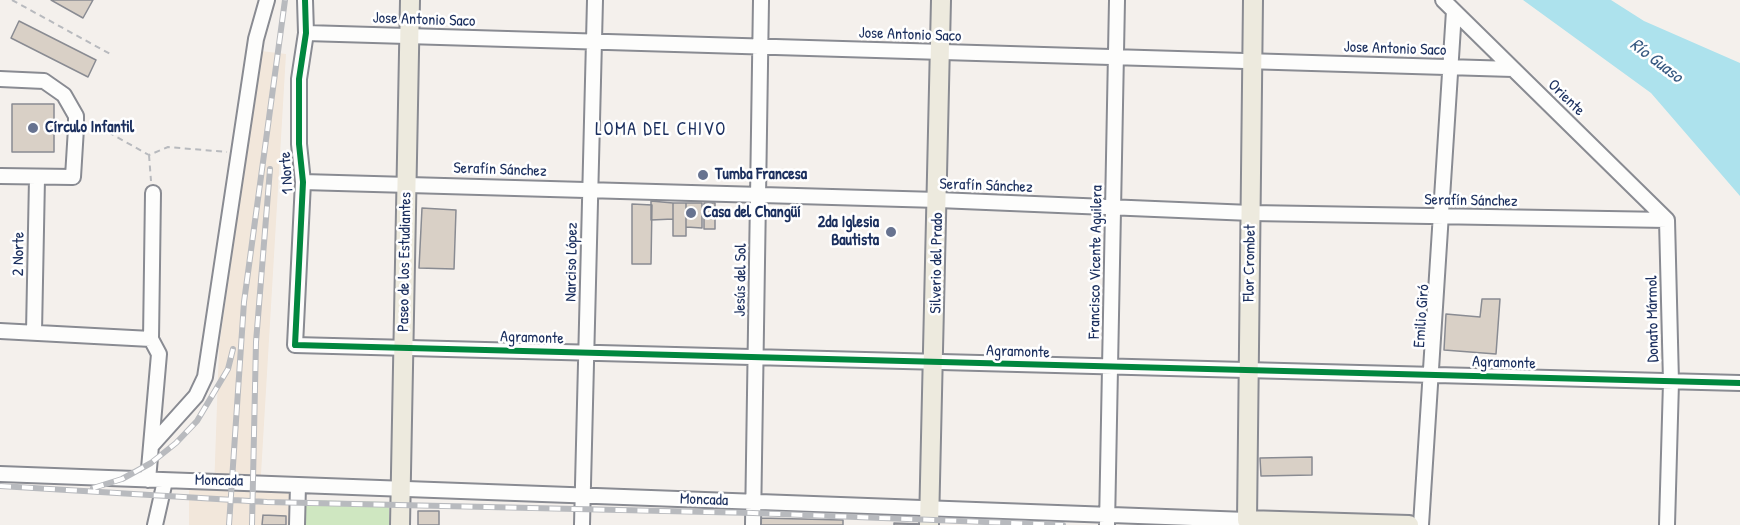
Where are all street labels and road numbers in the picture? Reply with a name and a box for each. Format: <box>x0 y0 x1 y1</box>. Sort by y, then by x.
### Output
street label: Jose Antonio Saco <box>372 9 476 31</box>
street label: Jose Antonio Saco <box>858 24 962 46</box>
street label: Jose Antonio Saco <box>1343 38 1447 60</box>
street label: Oriente <box>1543 76 1589 120</box>
street label: 1 Norte <box>276 151 298 195</box>
street label: Serafín Sánchez <box>453 159 547 181</box>
street label: Serafín Sánchez <box>939 175 1033 197</box>
street label: Francisco Vicente Aguilera <box>1085 185 1107 339</box>
street label: Serafín Sánchez <box>1424 191 1518 211</box>
street label: Paseo de los Estudiantes <box>394 192 416 332</box>
street label: Silverio del Prado <box>927 212 947 314</box>
street label: Narciso López <box>562 222 582 302</box>
street label: Flor Crombet <box>1240 224 1260 302</box>
street label: 2 Norte <box>9 232 29 276</box>
street label: Jesús del Sol <box>731 243 751 317</box>
street label: Donato Mármol <box>1643 275 1663 363</box>
street label: Emilio Giró <box>1410 284 1434 348</box>
street label: Agramonte <box>500 327 564 349</box>
street label: Agramonte <box>986 341 1050 363</box>
street label: Agramonte <box>1472 352 1536 374</box>
street label: Moncada <box>195 471 243 491</box>
street label: Moncada <box>680 490 728 510</box>

